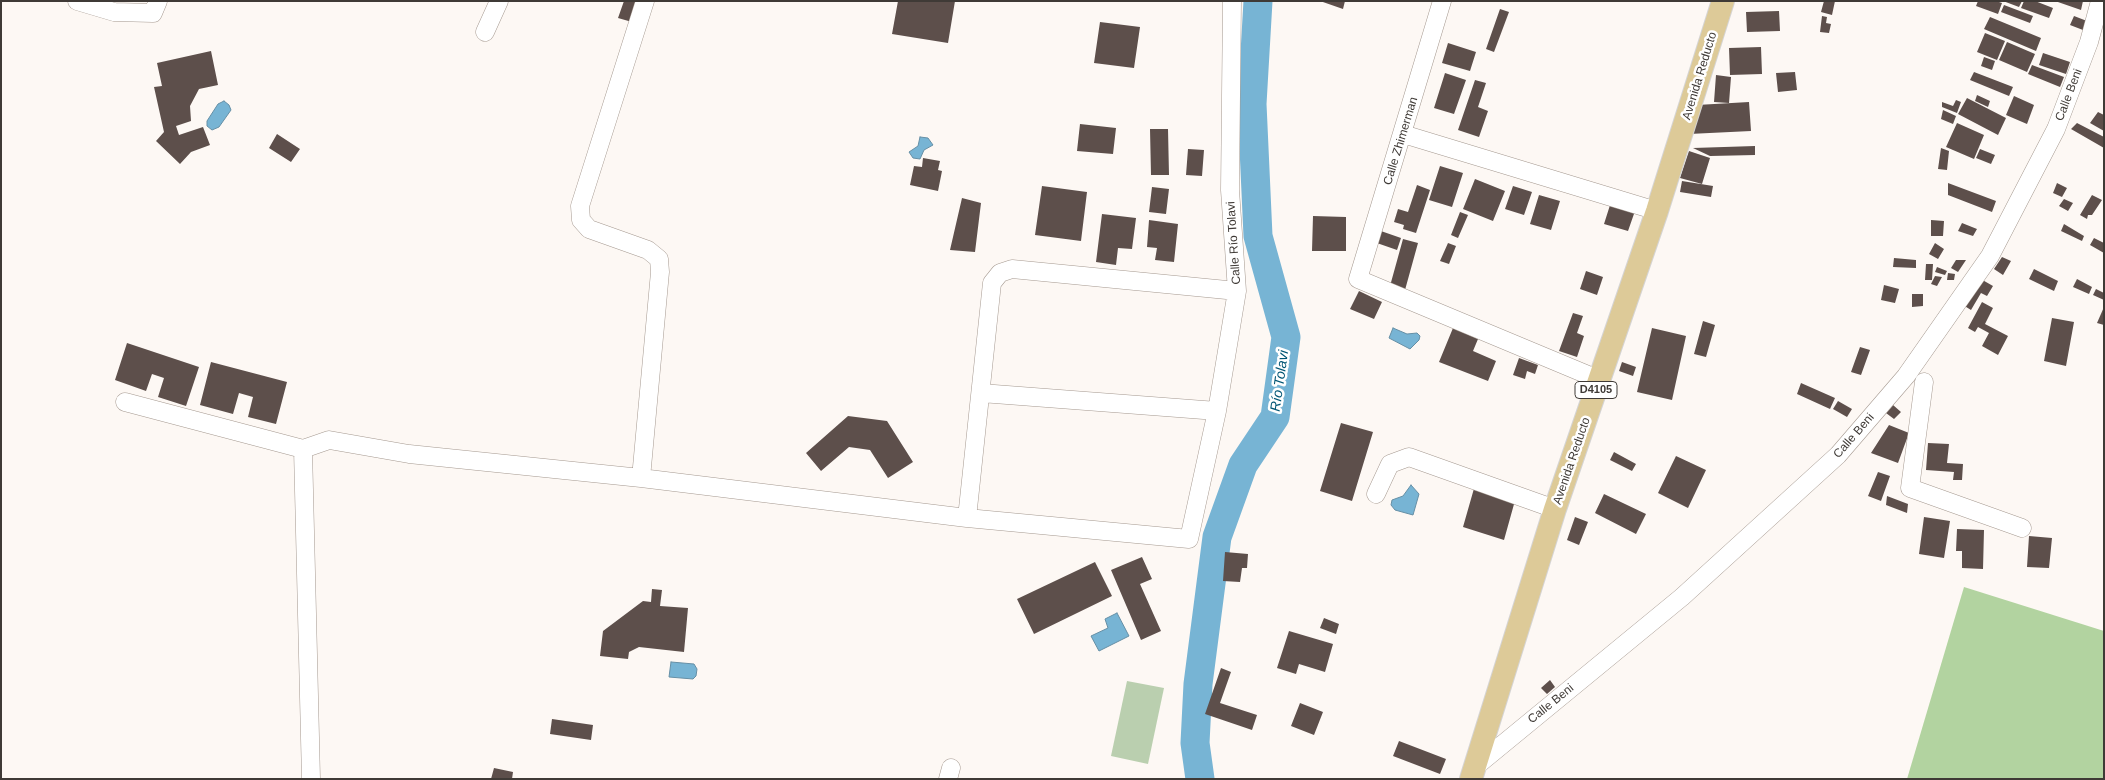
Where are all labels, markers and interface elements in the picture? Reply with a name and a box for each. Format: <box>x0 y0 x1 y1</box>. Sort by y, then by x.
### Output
street label: Avenida Reducto <box>1680 30 1720 122</box>
street label: Calle Beni <box>2052 67 2086 123</box>
street label: Calle Zhimerman <box>1381 95 1421 187</box>
street label: Calle Río Tolavi <box>1224 201 1244 285</box>
water label: Río Tolavi <box>1267 349 1293 413</box>
road number: D4105 <box>1575 382 1617 398</box>
street label: Calle Beni <box>1831 411 1877 461</box>
street label: Avenida Reducto <box>1550 416 1594 506</box>
street label: Calle Beni <box>1525 681 1577 727</box>

